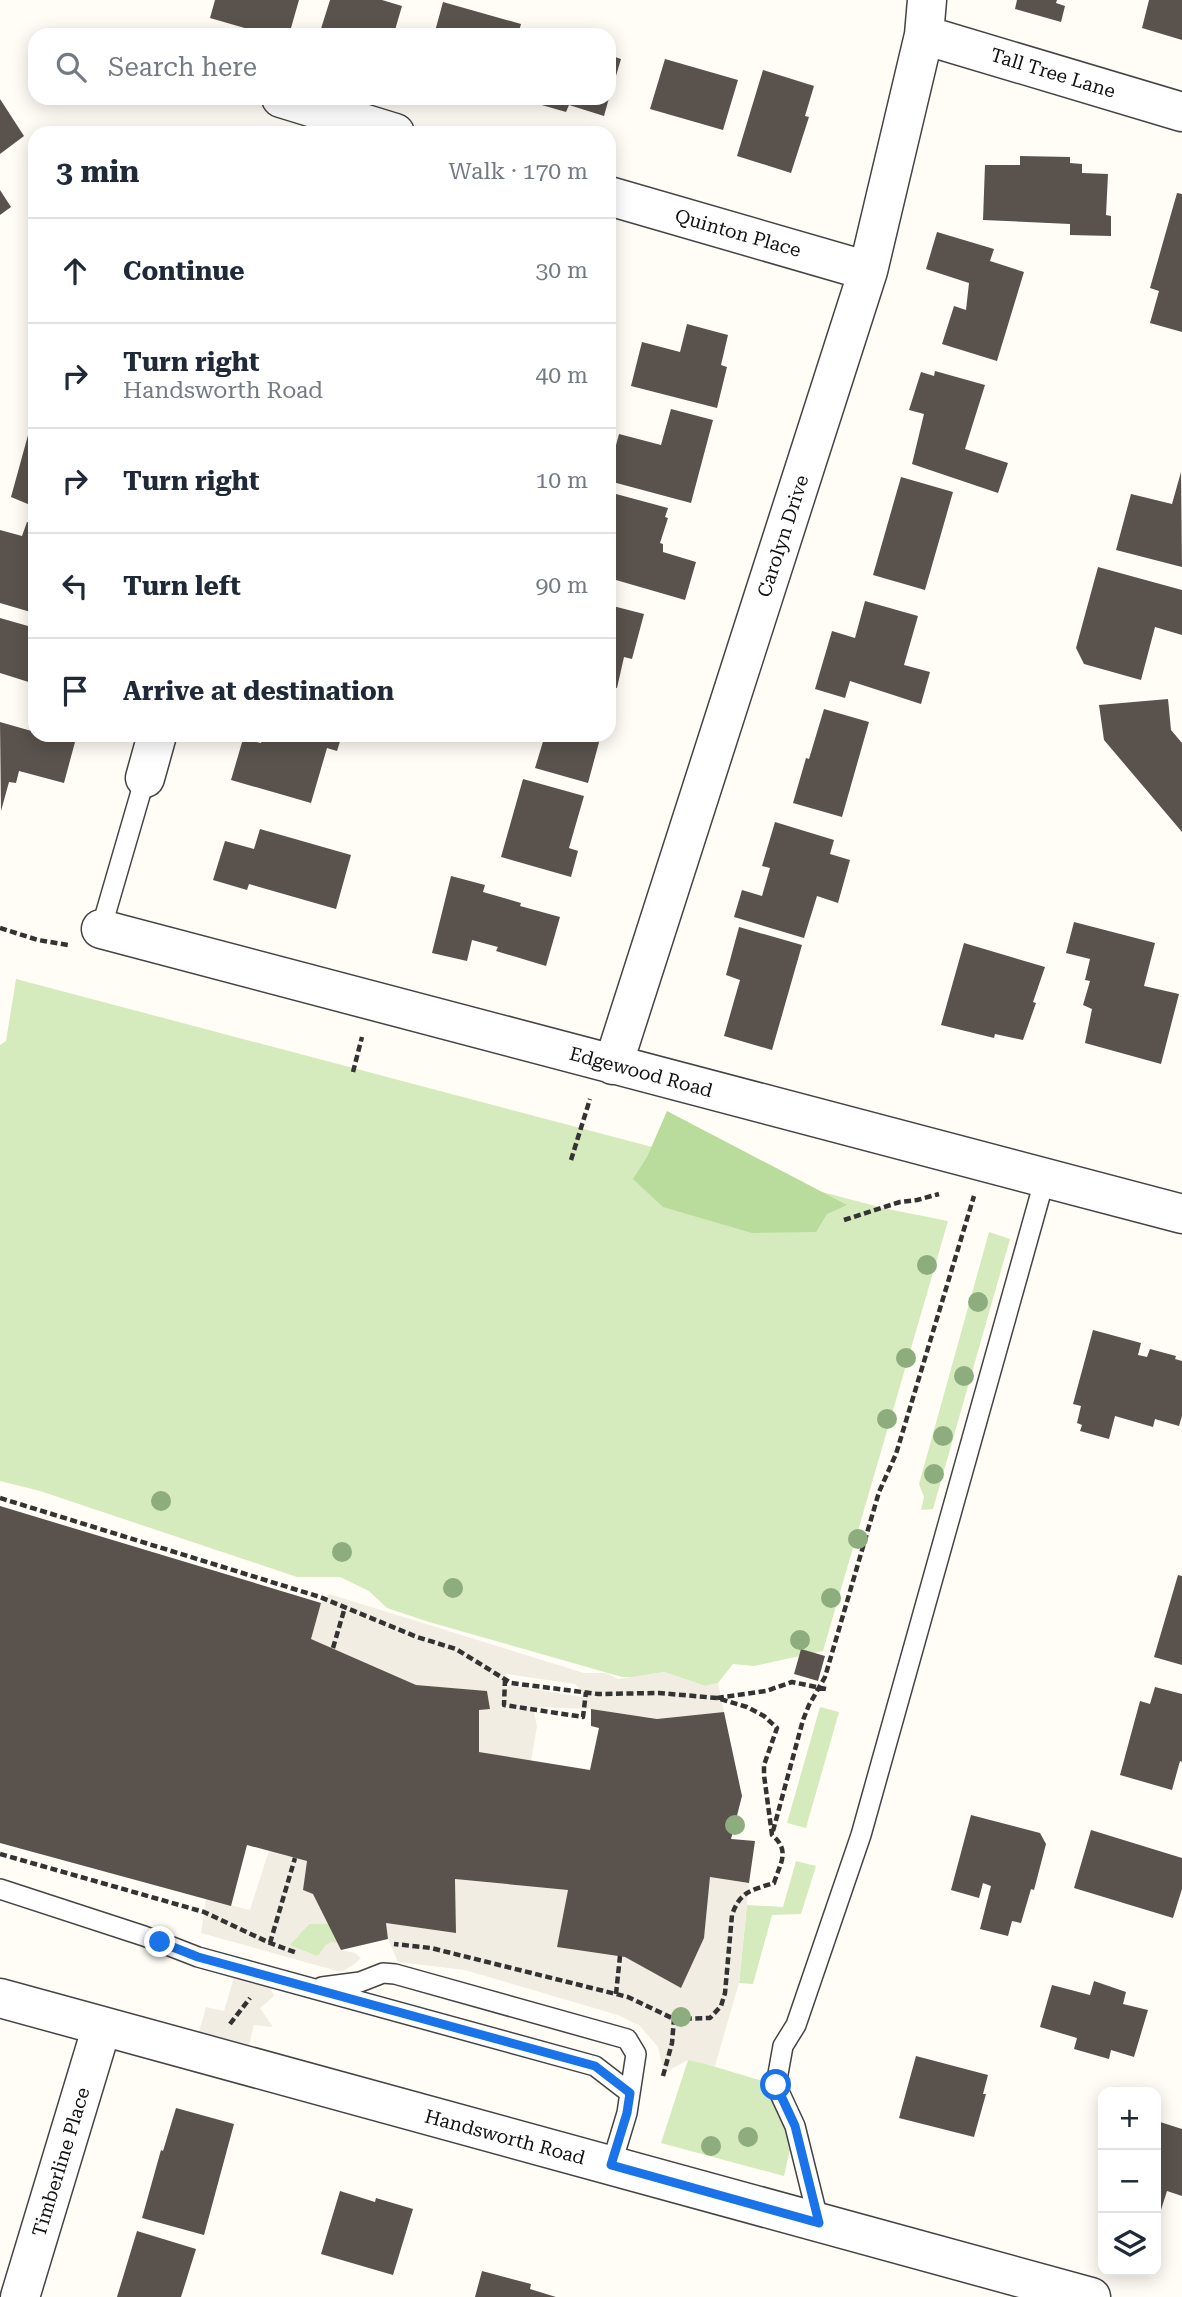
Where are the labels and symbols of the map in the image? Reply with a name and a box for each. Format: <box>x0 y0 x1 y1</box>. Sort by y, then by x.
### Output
street label: Tall Tree Lane <box>988 43 1118 103</box>
street label: Quinton Place <box>672 204 804 262</box>
street label: Carolyn Drive <box>752 472 814 600</box>
street label: Edgewood Road <box>567 1042 715 1102</box>
route end <box>144 1926 175 1957</box>
route start <box>760 2069 791 2100</box>
street label: Timberline Place <box>27 2085 95 2239</box>
street label: Handsworth Road <box>422 2105 588 2169</box>

